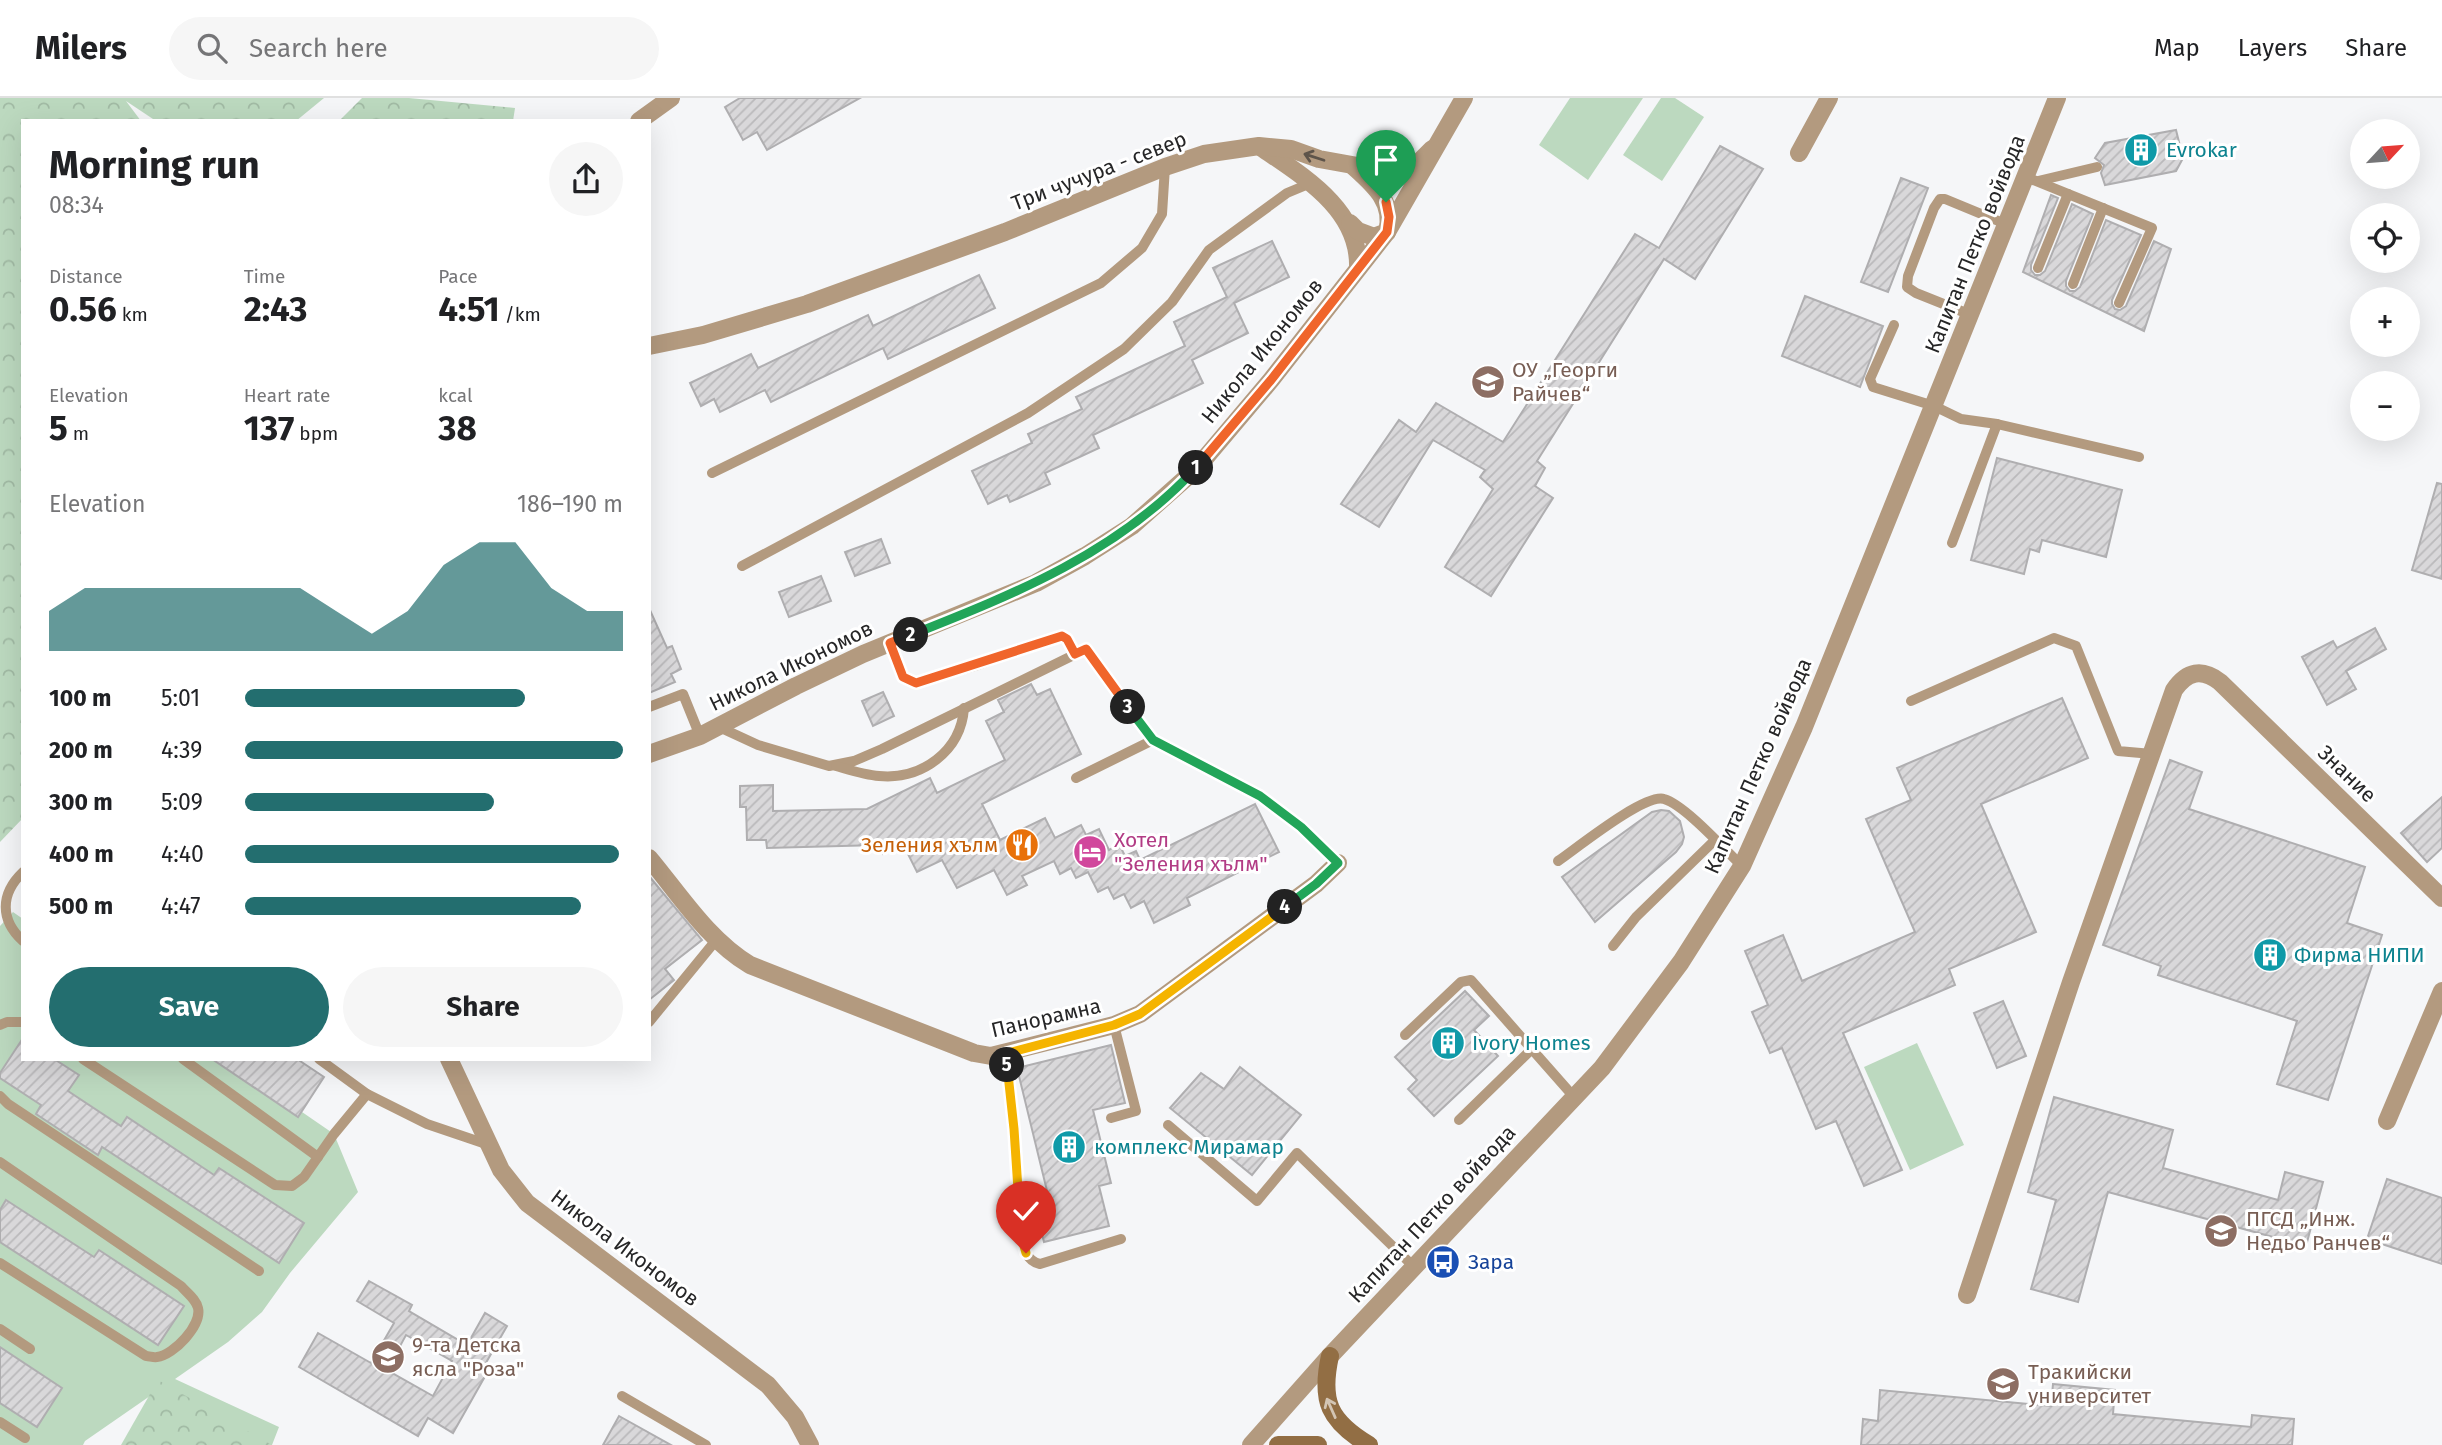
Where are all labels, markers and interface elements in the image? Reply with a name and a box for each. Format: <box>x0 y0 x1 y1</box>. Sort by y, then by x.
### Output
search box <box>169 17 659 80</box>
text: Milers <box>35 28 127 68</box>
icon: search <box>193 29 231 67</box>
text: Search here <box>249 33 388 64</box>
text: Map <box>2154 34 2200 62</box>
text: Layers <box>2238 34 2307 62</box>
text: Share <box>2345 34 2407 62</box>
north arrow <box>2350 119 2420 189</box>
map controls <box>2350 119 2420 441</box>
street label: Три чучура - север <box>1008 126 1190 216</box>
pin <box>1356 130 1416 202</box>
street label: Капитан Петко войвода <box>1919 131 2031 357</box>
building icon: Evrokar <box>2122 131 2160 169</box>
place label: Evrokar <box>2166 137 2237 163</box>
icon: arrive <box>1367 141 1405 179</box>
text: Morning run <box>49 142 260 188</box>
button: share <box>549 142 623 216</box>
one-way arrow <box>1303 150 1325 162</box>
text: 08:34 <box>49 191 104 219</box>
button: locate <box>2350 203 2420 273</box>
text: Distance <box>49 265 123 288</box>
text: Time <box>244 265 285 288</box>
text: Pace <box>438 265 478 288</box>
street label: Никола Икономов <box>1196 273 1328 429</box>
button: + <box>2350 287 2420 357</box>
text: 0.56 <box>49 288 117 330</box>
text: 2:43 <box>244 288 307 330</box>
text: 4:51 <box>438 288 500 330</box>
text: km <box>117 303 148 326</box>
text: /km <box>500 303 541 326</box>
place label: ОУ „Георги Райчев“ <box>1512 357 1618 407</box>
school or university icon: ОУ „Георги Райчев“ <box>1469 363 1507 401</box>
button: − <box>2350 371 2420 441</box>
text: Elevation <box>49 384 129 407</box>
text: Heart rate <box>244 384 330 407</box>
text: kcal <box>438 384 473 407</box>
text: 5 <box>49 407 68 449</box>
text: 137 <box>244 407 294 449</box>
text: 38 <box>438 407 477 449</box>
text: m <box>68 422 89 445</box>
text: bpm <box>294 422 338 445</box>
pin: 1 <box>1178 450 1214 486</box>
text: 1 <box>1191 456 1200 479</box>
text: Elevation <box>49 490 145 518</box>
text: 186–190 m <box>517 490 623 518</box>
street label: Никола Икономов <box>705 615 877 717</box>
pin: 2 <box>894 618 928 652</box>
text: 2 <box>906 623 915 646</box>
street label: Капитан Петко войвода <box>1699 654 1817 878</box>
text: 100 m <box>49 684 111 712</box>
text: 5:01 <box>161 684 200 712</box>
pin: 3 <box>1110 690 1146 724</box>
text: 3 <box>1123 695 1132 718</box>
text: 200 m <box>49 736 113 764</box>
text: 4:39 <box>161 736 202 764</box>
street label: Знание <box>2312 740 2382 808</box>
text: 300 m <box>49 788 113 816</box>
text: 5:09 <box>161 788 203 816</box>
restaurant icon: Зеления хълм <box>1003 826 1041 864</box>
place label: Хотел "Зеления хълм" <box>1114 827 1268 877</box>
place label: Зеления хълм <box>861 832 998 858</box>
hotel icon: Хотел "Зеления хълм" <box>1071 833 1109 871</box>
text: 400 m <box>49 840 114 868</box>
text: 4:40 <box>161 840 204 868</box>
pin: 4 <box>1268 890 1302 924</box>
text: 500 m <box>49 892 113 920</box>
text: 4:47 <box>161 892 201 920</box>
text: 4 <box>1279 895 1290 918</box>
building icon: Фирма НИПИ <box>2251 936 2289 974</box>
place label: Фирма НИПИ <box>2294 942 2425 968</box>
button: Save <box>49 967 329 1047</box>
button: Share <box>343 967 623 1047</box>
street label: Панорамна <box>989 993 1103 1043</box>
building icon: Ivory Homes <box>1429 1024 1467 1062</box>
place label: Ivory Homes <box>1472 1030 1591 1056</box>
pin: 5 <box>990 1048 1024 1082</box>
text: 5 <box>1001 1053 1012 1076</box>
street label: Капитан Петко войвода <box>1343 1120 1521 1308</box>
building icon: комплекс Мирамар <box>1050 1128 1088 1166</box>
place label: комплекс Мирамар <box>1094 1134 1284 1160</box>
pin <box>996 1181 1056 1253</box>
street label: Никола Икономов <box>546 1184 704 1312</box>
icon: check <box>1007 1192 1045 1230</box>
place label: ПГСД „Инж. Недьо Ранчев“ <box>2246 1206 2390 1256</box>
school or university icon: ПГСД „Инж. Недьо Ранчев“ <box>2202 1212 2240 1250</box>
bus stop icon: Зара <box>1424 1243 1462 1281</box>
place label: Зара <box>1468 1249 1514 1275</box>
place label: 9-та Детска ясла "Роза" <box>412 1332 524 1382</box>
school or university icon: 9-та Детска ясла "Роза" <box>369 1338 407 1376</box>
place label: Тракийски университет <box>2028 1359 2152 1409</box>
school or university icon: Тракийски университет <box>1984 1365 2022 1403</box>
one-way arrow <box>1324 1398 1337 1419</box>

